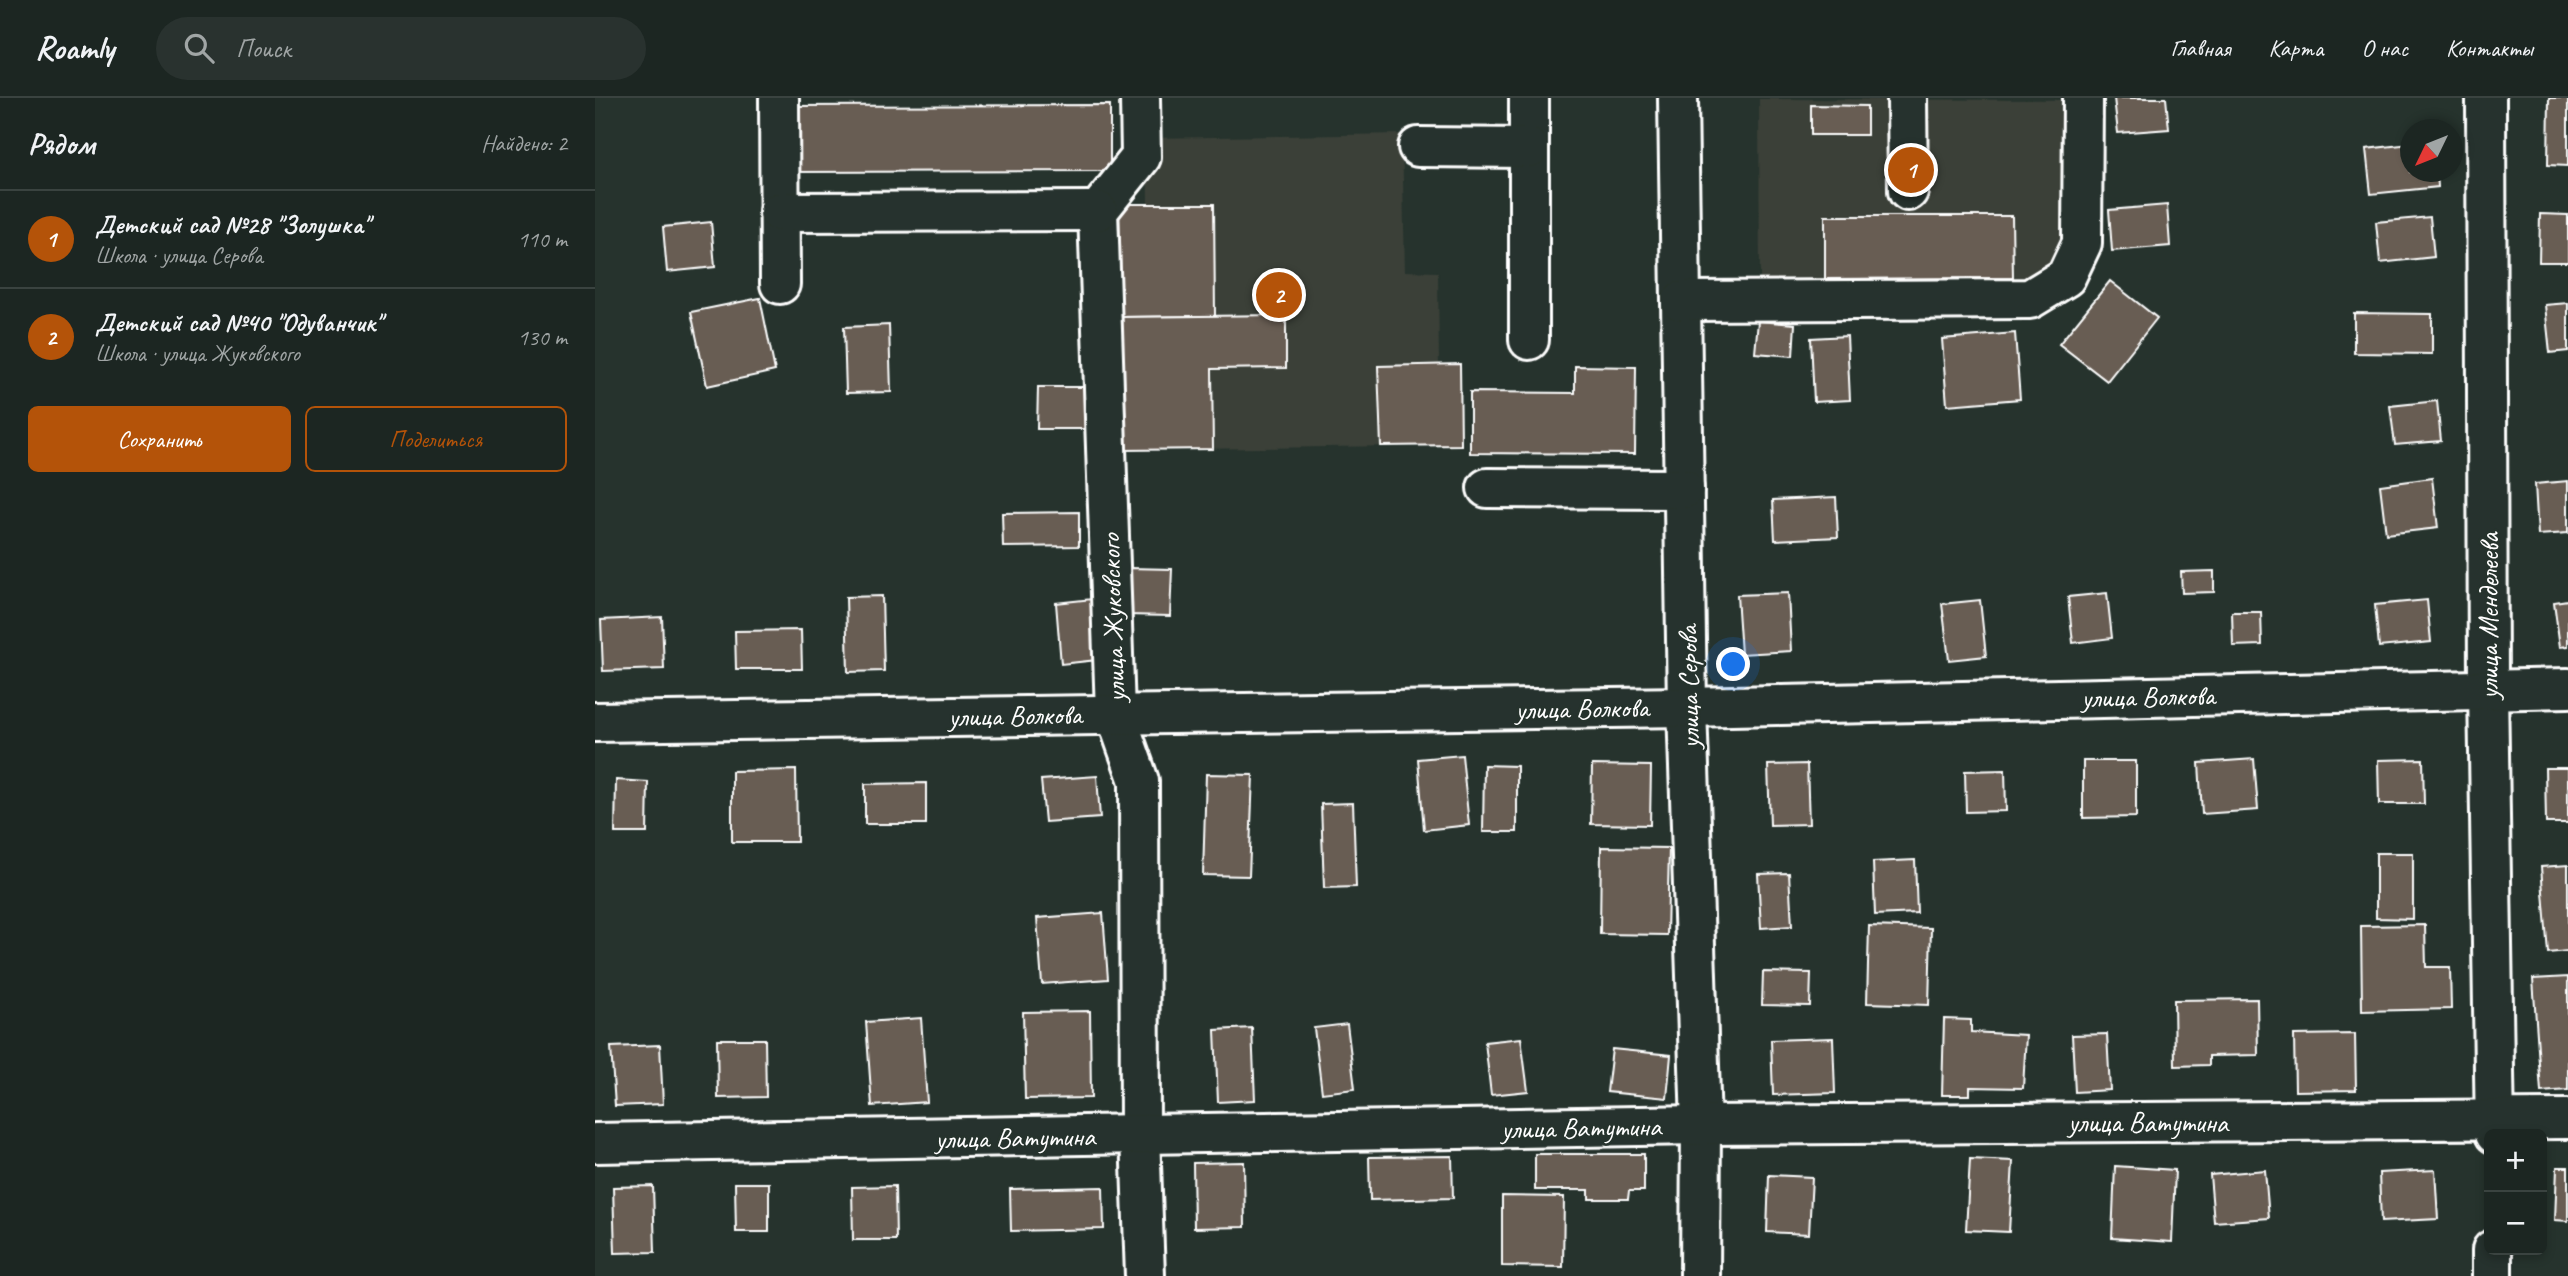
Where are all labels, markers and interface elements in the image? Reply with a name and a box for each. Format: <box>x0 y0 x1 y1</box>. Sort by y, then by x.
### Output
search box <box>156 17 646 80</box>
text: Roamly <box>35 27 114 69</box>
icon: search <box>180 29 218 67</box>
text: Поиск <box>236 32 291 65</box>
text: Главная <box>2170 33 2231 63</box>
text: Карта <box>2269 33 2323 63</box>
text: О нас <box>2361 33 2408 63</box>
text: Контакты <box>2446 33 2533 63</box>
north arrow <box>2400 119 2463 182</box>
text: Рядом <box>28 125 95 163</box>
text: Найдено: 2 <box>481 129 567 158</box>
pin: 1 <box>1888 144 1934 196</box>
text: Детский сад №28 "Золушка" <box>95 208 369 241</box>
text: 1 <box>46 225 56 254</box>
text: 110 m <box>518 225 567 254</box>
text: Школа · улица Серова <box>95 241 263 270</box>
pin: 2 <box>1256 269 1302 321</box>
text: Детский сад №40 "Одуванчик" <box>95 306 381 339</box>
text: 2 <box>46 323 56 352</box>
text: 130 m <box>518 323 567 352</box>
text: Школа · улица Жуковского <box>95 339 300 368</box>
button: Сохранить <box>28 406 291 472</box>
button: Поделиться <box>305 406 567 472</box>
street label: улица Жуковского <box>1092 531 1133 705</box>
street label: улица Менделеева <box>2471 531 2506 701</box>
street label: улица Серова <box>1670 622 1707 751</box>
your location <box>1716 647 1750 681</box>
street label: улица Волкова <box>2079 678 2218 715</box>
street label: улица Волкова <box>1513 690 1652 727</box>
street label: улица Волкова <box>946 697 1085 734</box>
street label: улица Ватутина <box>2066 1105 2230 1140</box>
street label: улица Ватутина <box>1499 1109 1663 1146</box>
street label: улица Ватутина <box>933 1119 1097 1156</box>
map controls <box>2484 1129 2547 1255</box>
button: + <box>2484 1129 2547 1192</box>
button: − <box>2484 1192 2547 1255</box>

